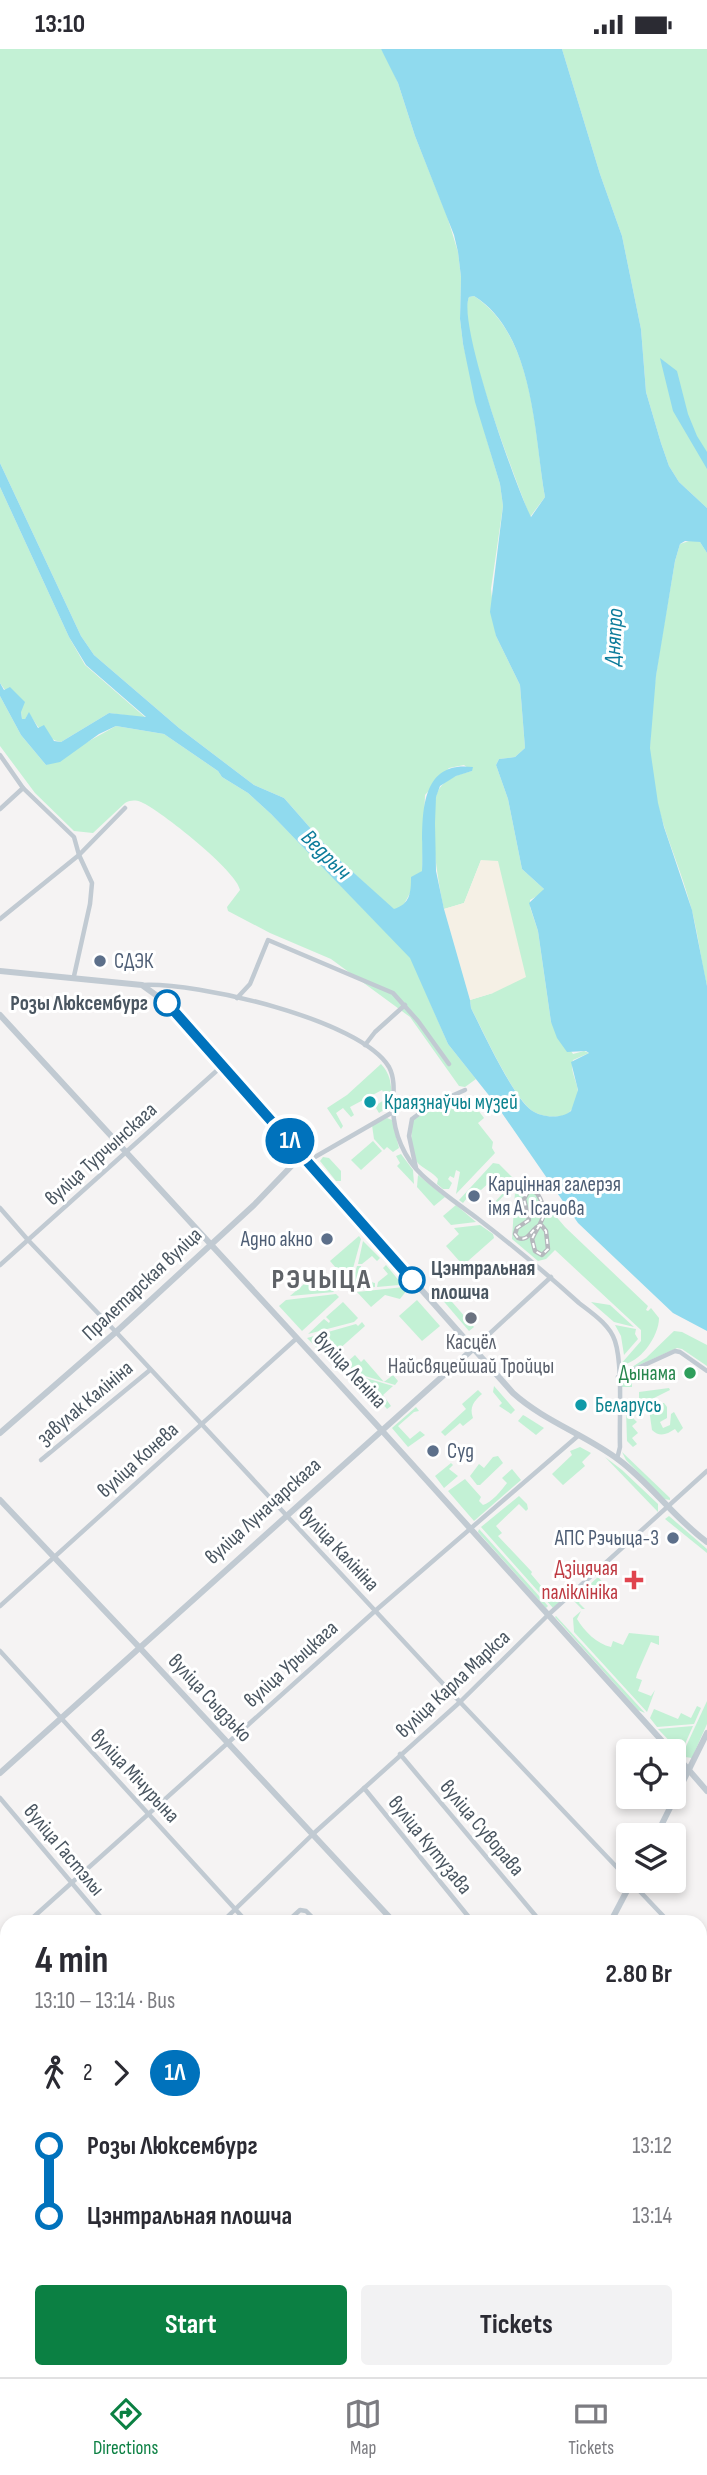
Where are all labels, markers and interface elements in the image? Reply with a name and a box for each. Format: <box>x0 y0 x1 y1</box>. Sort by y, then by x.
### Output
text: 13:10 <box>35 9 85 40</box>
water label: Дняпро <box>598 607 630 668</box>
water label: Ведрыч <box>295 824 357 886</box>
place label: СДЭК <box>114 949 154 974</box>
marker: СДЭК <box>92 953 108 969</box>
marker: Розы Люксембург <box>154 990 180 1016</box>
place label: Розы Люксембург <box>10 991 148 1016</box>
place label: Краязнаўчы музей <box>384 1090 518 1115</box>
marker: Краязнаўчы музей <box>362 1094 378 1110</box>
street label: вуліца Турчынскага <box>40 1097 162 1211</box>
line badge: 1Л <box>258 1118 322 1164</box>
text: 1Л <box>279 1126 301 1155</box>
place label: Карцінная галерэя імя А. Ісачова <box>488 1172 621 1221</box>
marker: Карцінная галерэя імя А. Ісачова <box>466 1188 482 1204</box>
street label: Пралетарская вуліца <box>77 1222 207 1346</box>
place label: Адно акно <box>240 1227 313 1252</box>
marker: Адно акно <box>319 1231 335 1247</box>
place label: Цэнтральная плошча <box>431 1256 535 1305</box>
district label: РЭЧЫЦА <box>272 1263 372 1296</box>
marker: Цэнтральная плошча <box>399 1267 425 1293</box>
marker: Касцёл Найсвяцейшай Тройцы <box>463 1310 479 1326</box>
street label: вуліца Леніна <box>308 1327 392 1413</box>
place label: Касцёл Найсвяцейшай Тройцы <box>388 1330 554 1379</box>
street label: завулак Калініна <box>32 1356 138 1450</box>
place label: Дынама <box>619 1361 676 1386</box>
marker: Дынама <box>682 1365 698 1381</box>
place label: Беларусь <box>595 1393 662 1418</box>
marker: Беларусь <box>573 1397 589 1413</box>
street label: вуліца Конева <box>92 1417 184 1503</box>
place label: Суд <box>447 1439 474 1464</box>
marker: Суд <box>425 1443 441 1459</box>
street label: вуліца Луначарскага <box>200 1452 326 1570</box>
street label: вуліца Калініна <box>293 1501 385 1597</box>
place label: АПС Рэчыца-3 <box>554 1526 659 1551</box>
marker: АПС Рэчыца-3 <box>665 1530 681 1546</box>
place label: Дзіцячая паліклініка <box>542 1556 618 1605</box>
marker: Дзіцячая паліклініка <box>624 1570 644 1590</box>
street label: вуліца Урыцкага <box>239 1615 343 1713</box>
street label: вуліца Карла Маркса <box>391 1625 515 1743</box>
street label: вуліца Сыдзько <box>163 1649 257 1747</box>
street label: вуліца Мічурына <box>85 1724 185 1828</box>
map controls <box>616 1739 686 1893</box>
button: locate <box>616 1739 686 1809</box>
street label: вуліца Суворава <box>435 1775 529 1881</box>
street label: вуліца Кутузава <box>383 1791 477 1899</box>
street label: вуліца Гастэлы <box>18 1799 110 1901</box>
button: layers <box>616 1823 686 1893</box>
text: 4 min <box>35 1938 108 1983</box>
text: 2.80 Br <box>606 1959 672 1990</box>
text: 13:10 – 13:14 · Bus <box>35 1987 175 2015</box>
icon: walk <box>35 2054 73 2092</box>
icon: forward <box>102 2054 140 2092</box>
text: 1Л <box>164 2058 186 2087</box>
text: 2 <box>83 2059 92 2087</box>
text: Розы Люксембург <box>87 2131 258 2162</box>
text: 13:12 <box>632 2132 672 2160</box>
text: Цэнтральная плошча <box>87 2201 292 2232</box>
text: 13:14 <box>632 2202 672 2230</box>
button: Start <box>35 2285 347 2365</box>
button: Tickets <box>361 2285 672 2365</box>
tab: Directions <box>93 2395 158 2460</box>
tab: Map <box>344 2395 382 2460</box>
tab: Tickets <box>568 2395 614 2460</box>

